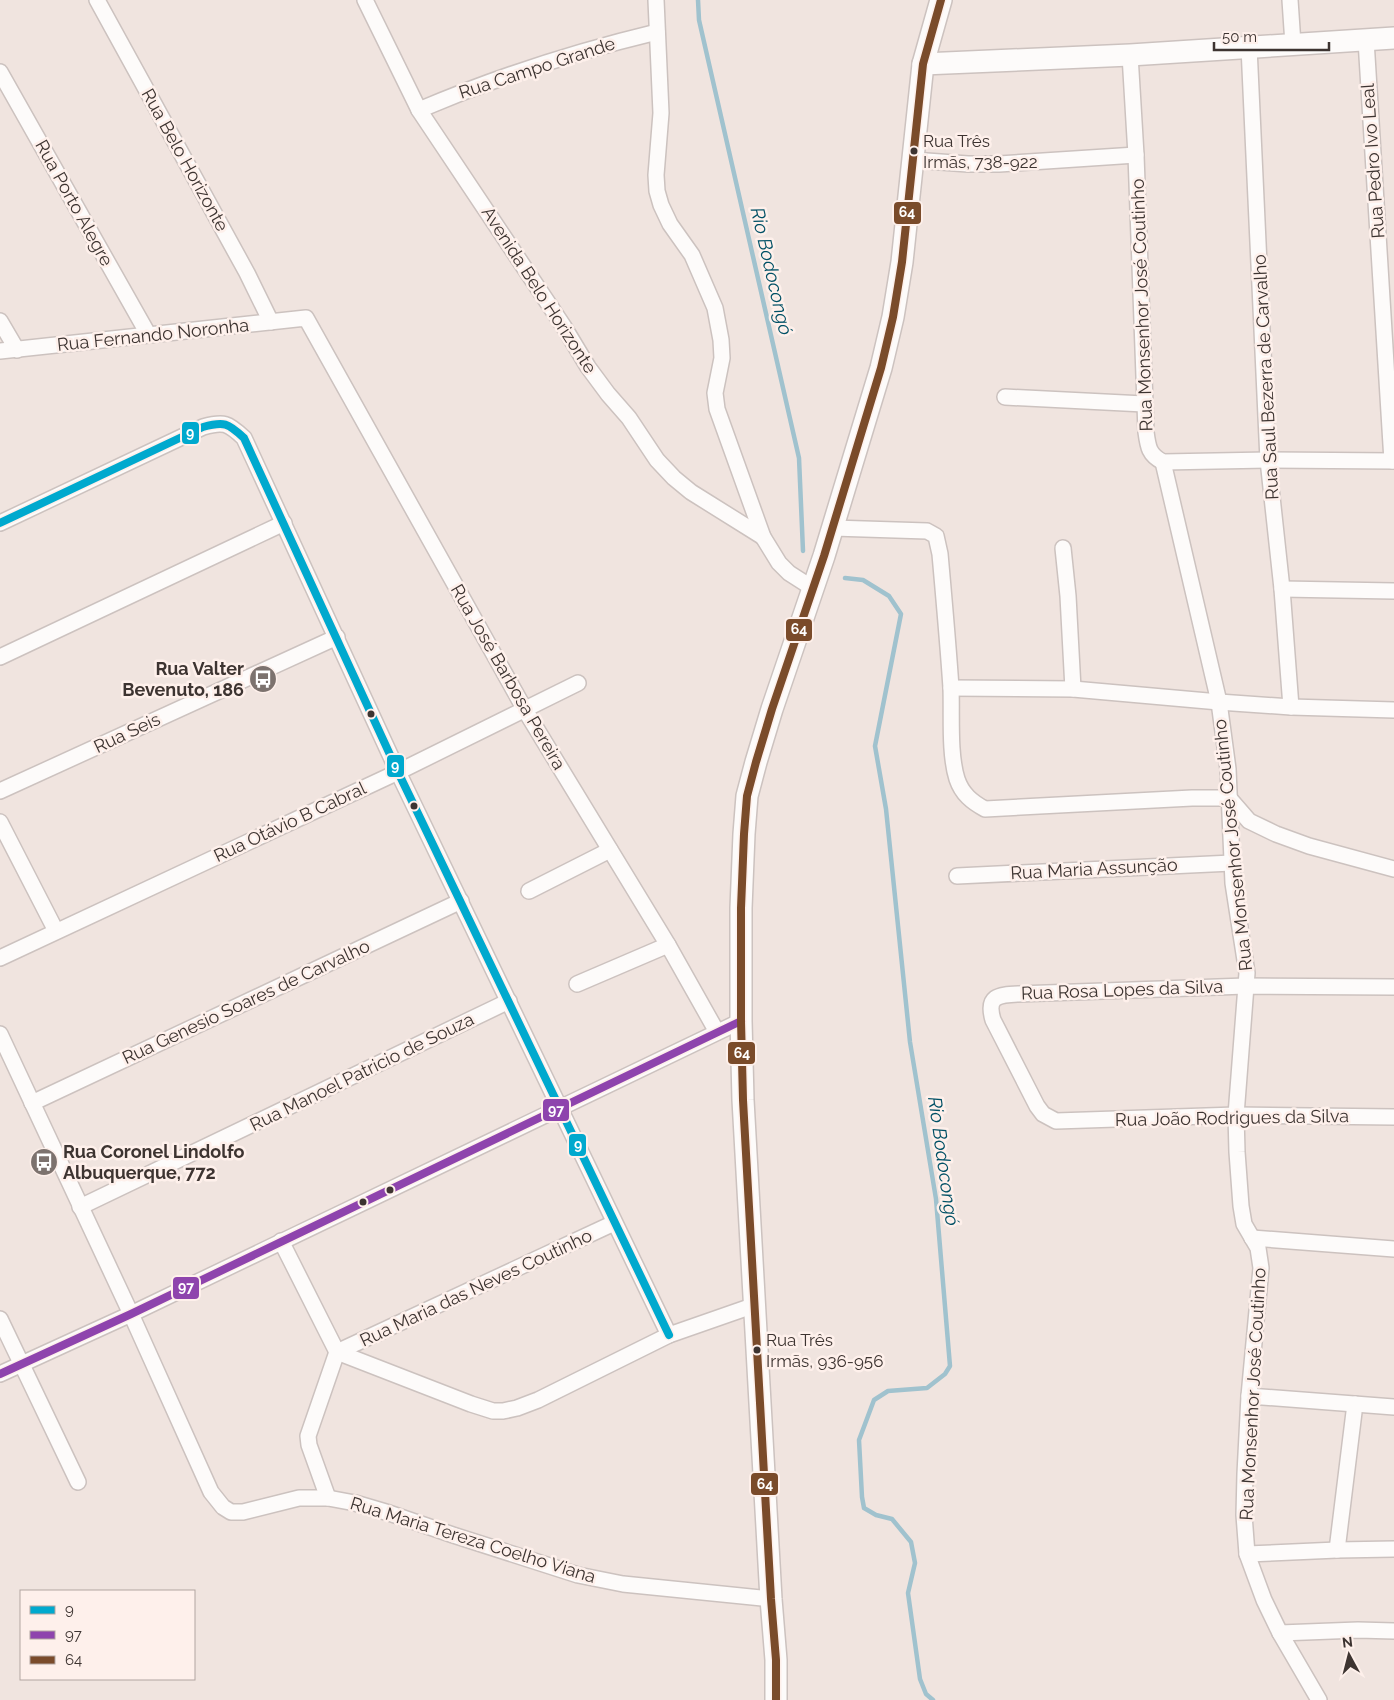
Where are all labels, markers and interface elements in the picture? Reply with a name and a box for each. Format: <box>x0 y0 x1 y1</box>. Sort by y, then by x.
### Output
scale bar <box>1214 20 1329 52</box>
text: 50 m <box>1222 28 1257 46</box>
street label: Rua Campo Grande <box>456 32 618 103</box>
street label: Rua Pedro Ivo Leal <box>1357 83 1388 239</box>
street label: Rua Belo Horizonte <box>138 85 234 235</box>
place label: Rua Três Irmãs, 738-922 <box>923 131 1038 172</box>
street label: Rua Porto Alegre <box>31 136 118 270</box>
marker: Rua Três Irmãs, 738-922 <box>909 146 919 156</box>
street label: Rua Monsenhor José Coutinho <box>1127 178 1156 432</box>
line badge: 64 <box>893 201 922 225</box>
street label: Avenida Belo Horizonte <box>478 202 601 377</box>
text: 64 <box>899 204 915 220</box>
water label: Rio Bodocongó <box>747 205 797 337</box>
street label: Rua Saul Bezerra de Carvalho <box>1249 253 1282 500</box>
street label: Rua Fernando Noronha <box>56 314 250 355</box>
line badge: 9 <box>181 421 200 445</box>
text: 9 <box>186 425 194 441</box>
street label: Rua José Barbosa Pereira <box>447 580 570 773</box>
line badge: 64 <box>785 618 813 642</box>
text: 64 <box>791 621 807 637</box>
place label: Rua Valter Bevenuto, 186 <box>122 658 244 700</box>
bus stop icon: Rua Valter Bevenuto, 186 <box>248 664 278 694</box>
street label: Rua Seis <box>90 708 164 757</box>
unlabelled marker <box>366 709 376 719</box>
street label: Rua Monsenhor José Coutinho <box>1209 718 1256 972</box>
line badge: 9 <box>386 754 405 778</box>
text: 9 <box>391 758 399 774</box>
street label: Rua Otávio B Cabral <box>210 777 369 866</box>
unlabelled marker <box>409 801 419 811</box>
street label: Rua Maria Assunção <box>1010 854 1178 883</box>
street label: Rua Genesio Soares de Carvalho <box>119 935 373 1068</box>
street label: Rua Rosa Lopes da Silva <box>1021 975 1223 1004</box>
street label: Rua Manoel Patricio de Souza <box>246 1008 477 1135</box>
line badge: 64 <box>727 1041 756 1065</box>
text: 64 <box>734 1045 750 1061</box>
water label: Rio Bodocongó <box>924 1095 964 1227</box>
line badge: 97 <box>542 1098 570 1122</box>
text: 97 <box>548 1102 564 1118</box>
street label: Rua João Rodrigues da Silva <box>1115 1105 1349 1130</box>
line badge: 9 <box>568 1133 587 1157</box>
text: 9 <box>574 1137 582 1153</box>
place label: Rua Coronel Lindolfo Albuquerque, 772 <box>63 1141 244 1183</box>
bus stop icon: Rua Coronel Lindolfo Albuquerque, 772 <box>29 1147 59 1177</box>
unlabelled marker <box>385 1185 395 1195</box>
unlabelled marker <box>358 1197 368 1207</box>
street label: Rua Maria das Neves Coutinho <box>356 1224 595 1351</box>
street label: Rua Monsenhor José Coutinho <box>1235 1267 1270 1521</box>
line badge: 97 <box>172 1276 200 1300</box>
text: 97 <box>178 1279 194 1295</box>
place label: Rua Três Irmãs, 936-956 <box>766 1330 883 1371</box>
marker: Rua Três Irmãs, 936-956 <box>752 1345 762 1355</box>
line badge: 64 <box>750 1472 779 1496</box>
text: 64 <box>757 1476 773 1492</box>
street label: Rua Maria Tereza Coelho Viana <box>348 1492 598 1587</box>
legend <box>20 1590 195 1680</box>
text: 9 <box>65 1601 74 1619</box>
text: 97 <box>65 1626 82 1644</box>
north arrow <box>1324 1630 1374 1680</box>
text: N <box>1341 1634 1354 1651</box>
text: 64 <box>65 1651 82 1669</box>

